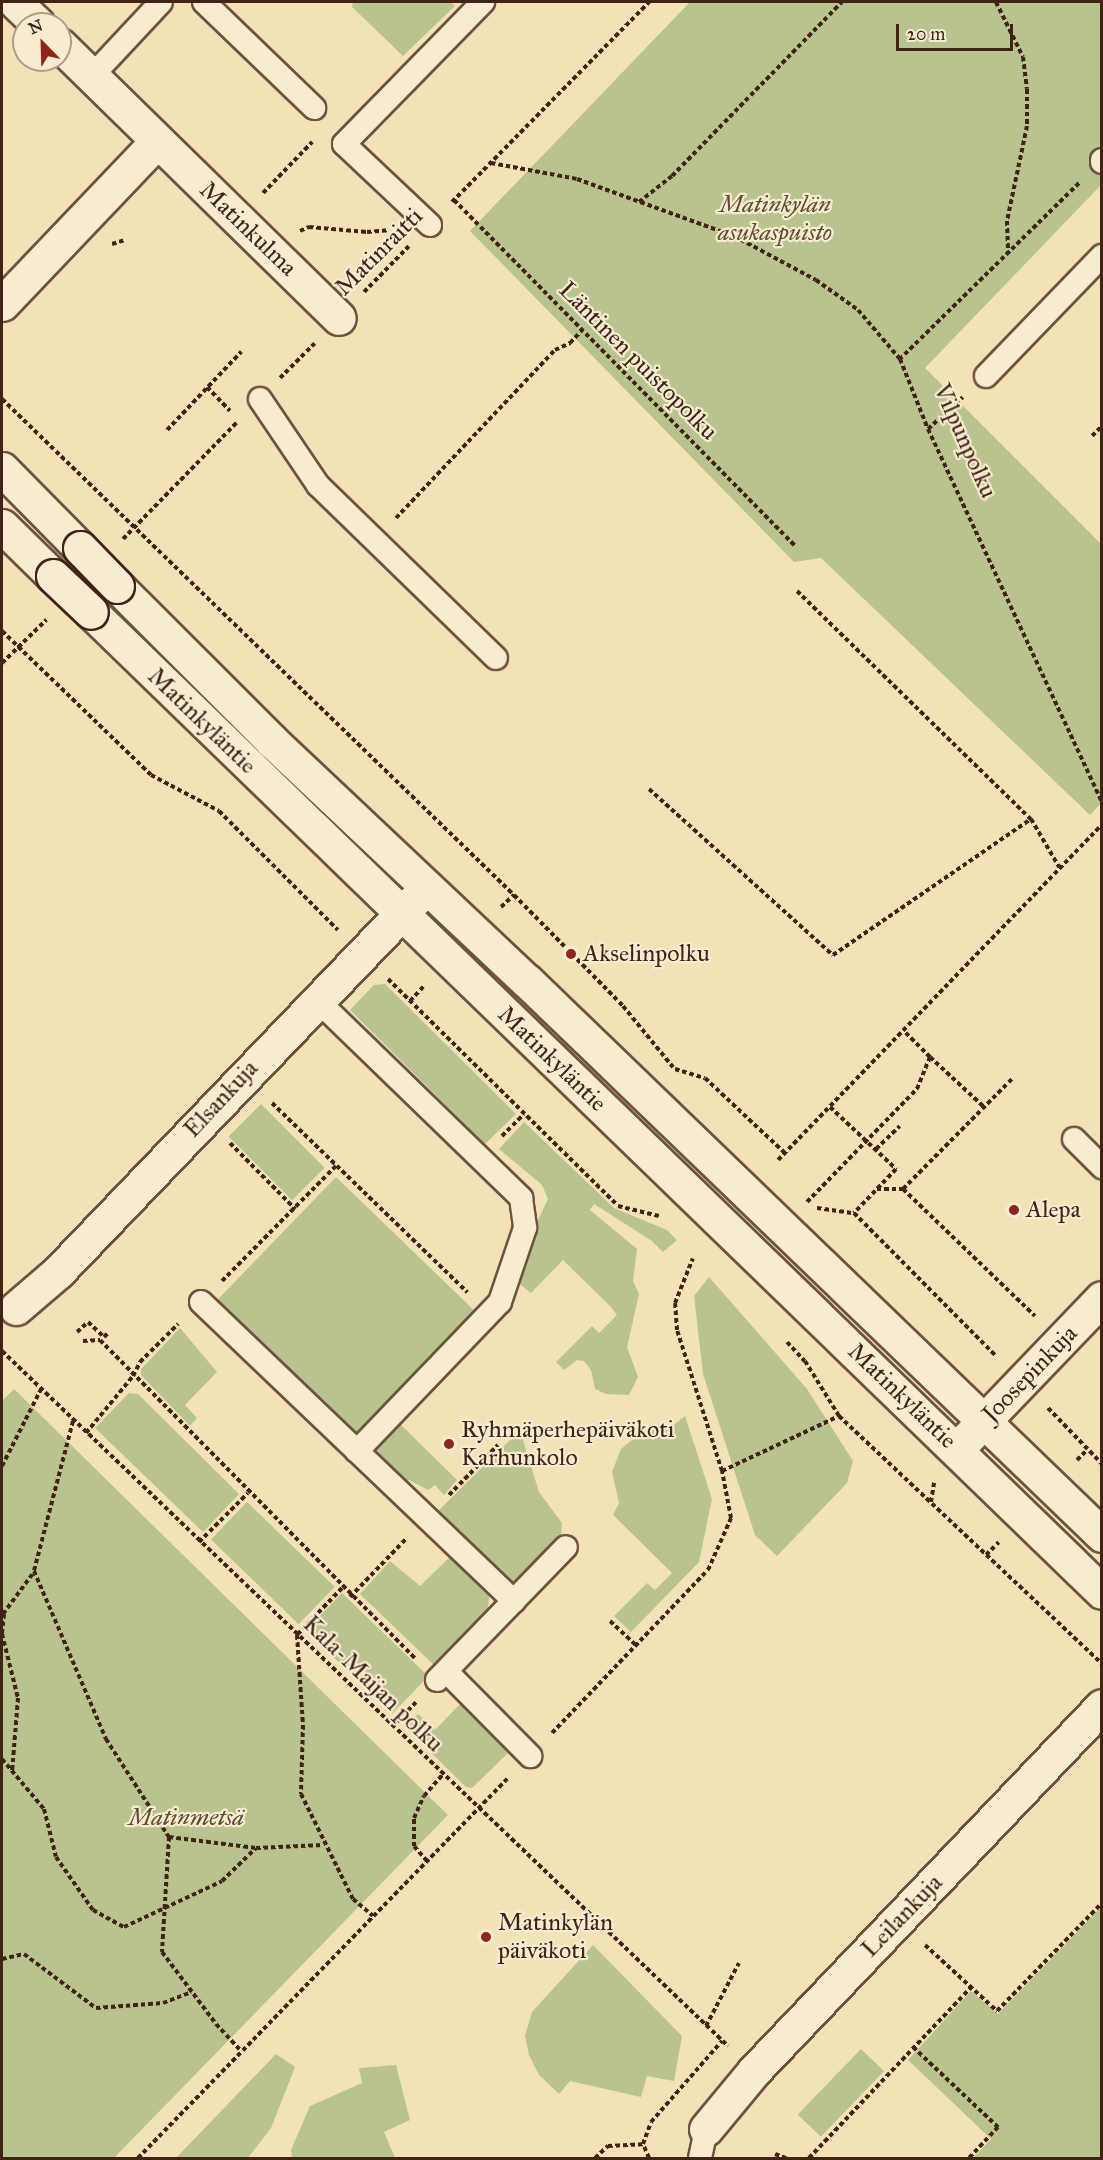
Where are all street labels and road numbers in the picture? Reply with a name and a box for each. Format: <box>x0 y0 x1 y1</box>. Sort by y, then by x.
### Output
street label: Matinkulma <box>194 176 302 282</box>
street label: Matinraitti <box>329 202 429 302</box>
street label: Läntinen puistopolku <box>553 276 723 446</box>
street label: Vilpunpolku <box>927 379 1003 503</box>
street label: Matinkyläntie <box>142 662 262 780</box>
street label: Matinkyläntie <box>492 1000 612 1118</box>
street label: Elsankuja <box>178 1054 264 1144</box>
street label: Joosepinkuja <box>977 1319 1083 1429</box>
street label: Matinkyläntie <box>842 1337 962 1455</box>
street label: Kala-Maijan polku <box>297 1610 449 1758</box>
street label: Leilankuja <box>856 1869 948 1963</box>

